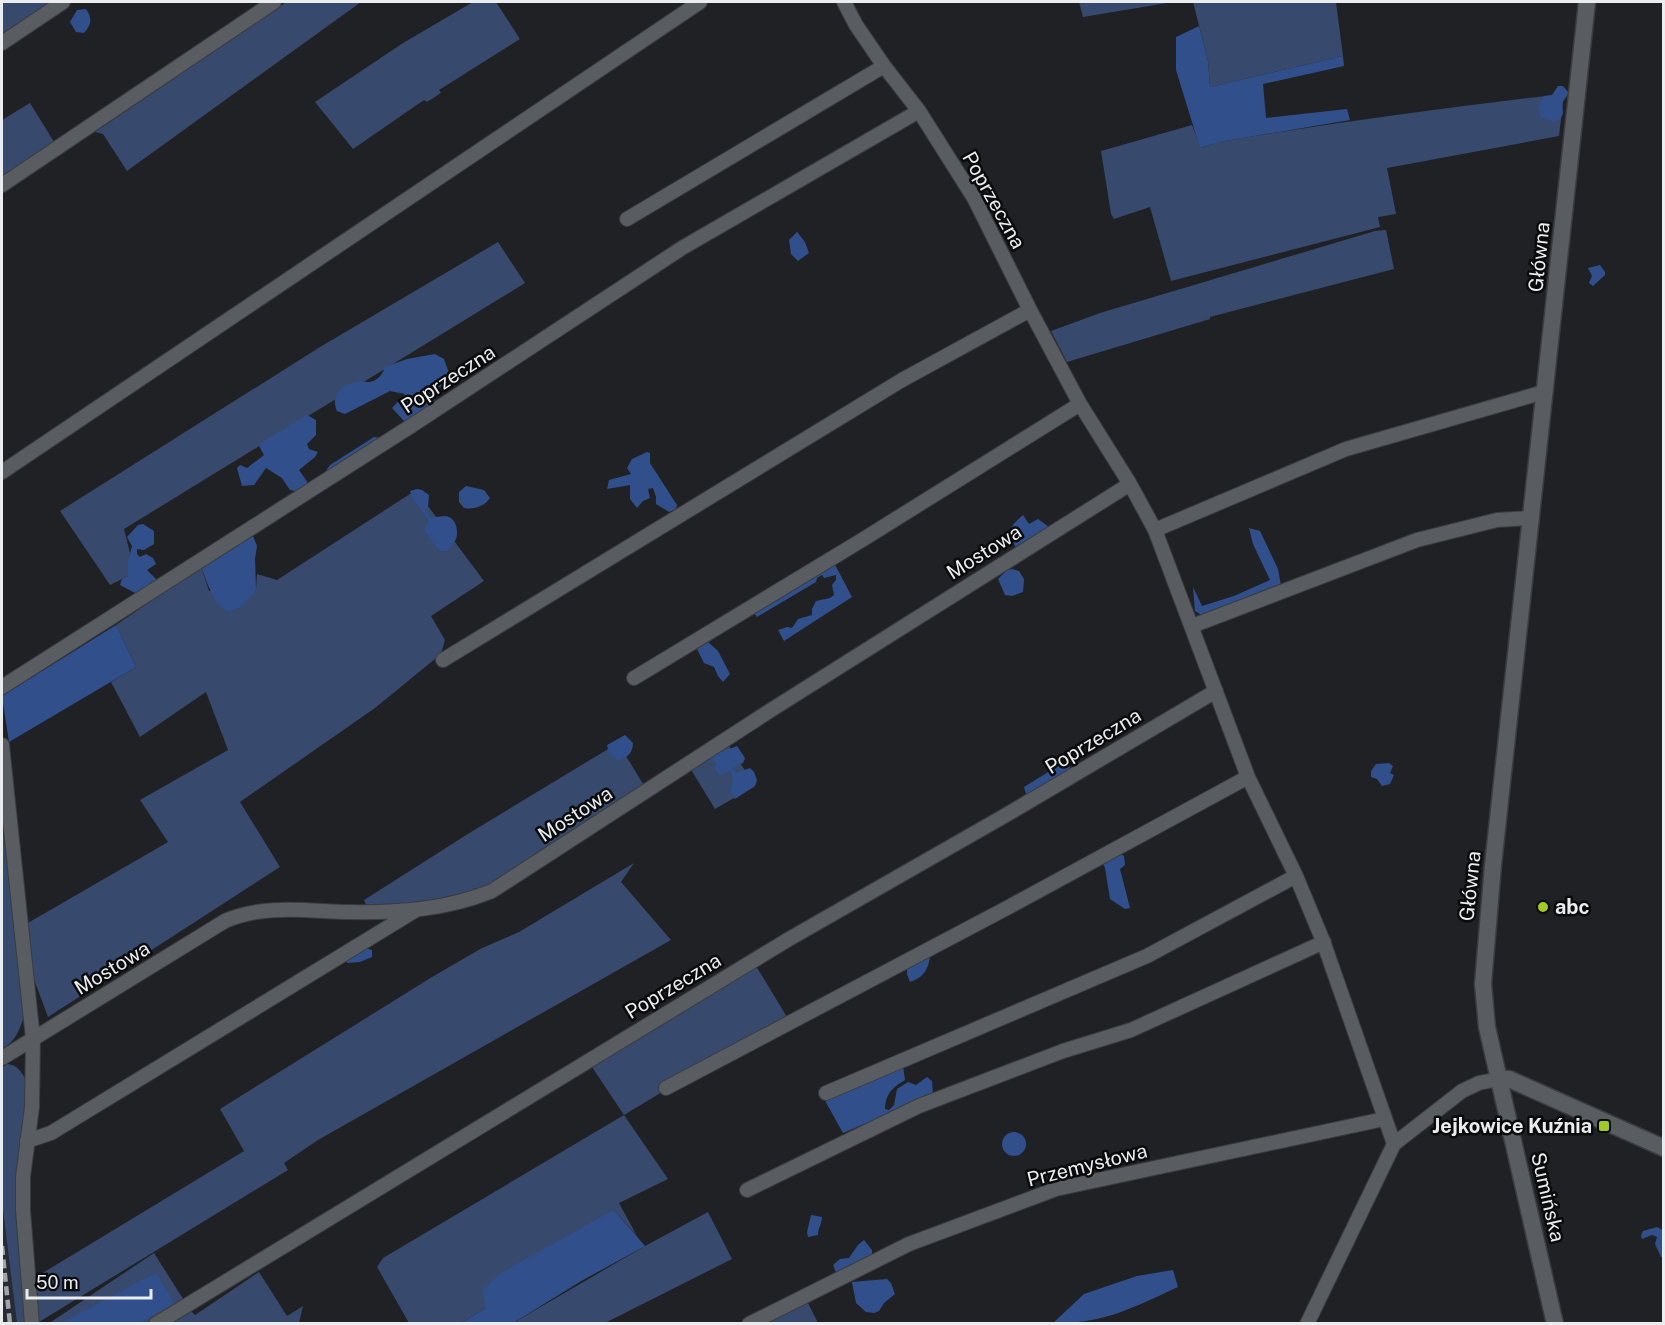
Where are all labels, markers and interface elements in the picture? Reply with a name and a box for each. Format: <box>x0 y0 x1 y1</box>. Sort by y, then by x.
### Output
street label: Poprzeczna <box>957 147 1031 253</box>
street label: Główna <box>1523 221 1555 293</box>
street label: Poprzeczna <box>396 340 500 418</box>
street label: Mostowa <box>942 520 1026 584</box>
street label: Poprzeczna <box>1041 703 1145 779</box>
street label: Mostowa <box>533 781 617 847</box>
street label: Główna <box>1454 850 1486 922</box>
place label: abc <box>1555 895 1590 919</box>
marker: abc <box>1536 900 1550 914</box>
street label: Mostowa <box>70 936 154 1000</box>
street label: Poprzeczna <box>621 948 725 1024</box>
place label: Jejkowice Kuźnia <box>1432 1114 1592 1138</box>
marker: Jejkowice Kuźnia <box>1597 1119 1611 1133</box>
street label: Przemysłowa <box>1024 1138 1150 1192</box>
street label: Sumińska <box>1526 1150 1570 1244</box>
scale bar <box>27 1262 152 1300</box>
text: 50 m <box>36 1272 79 1293</box>

